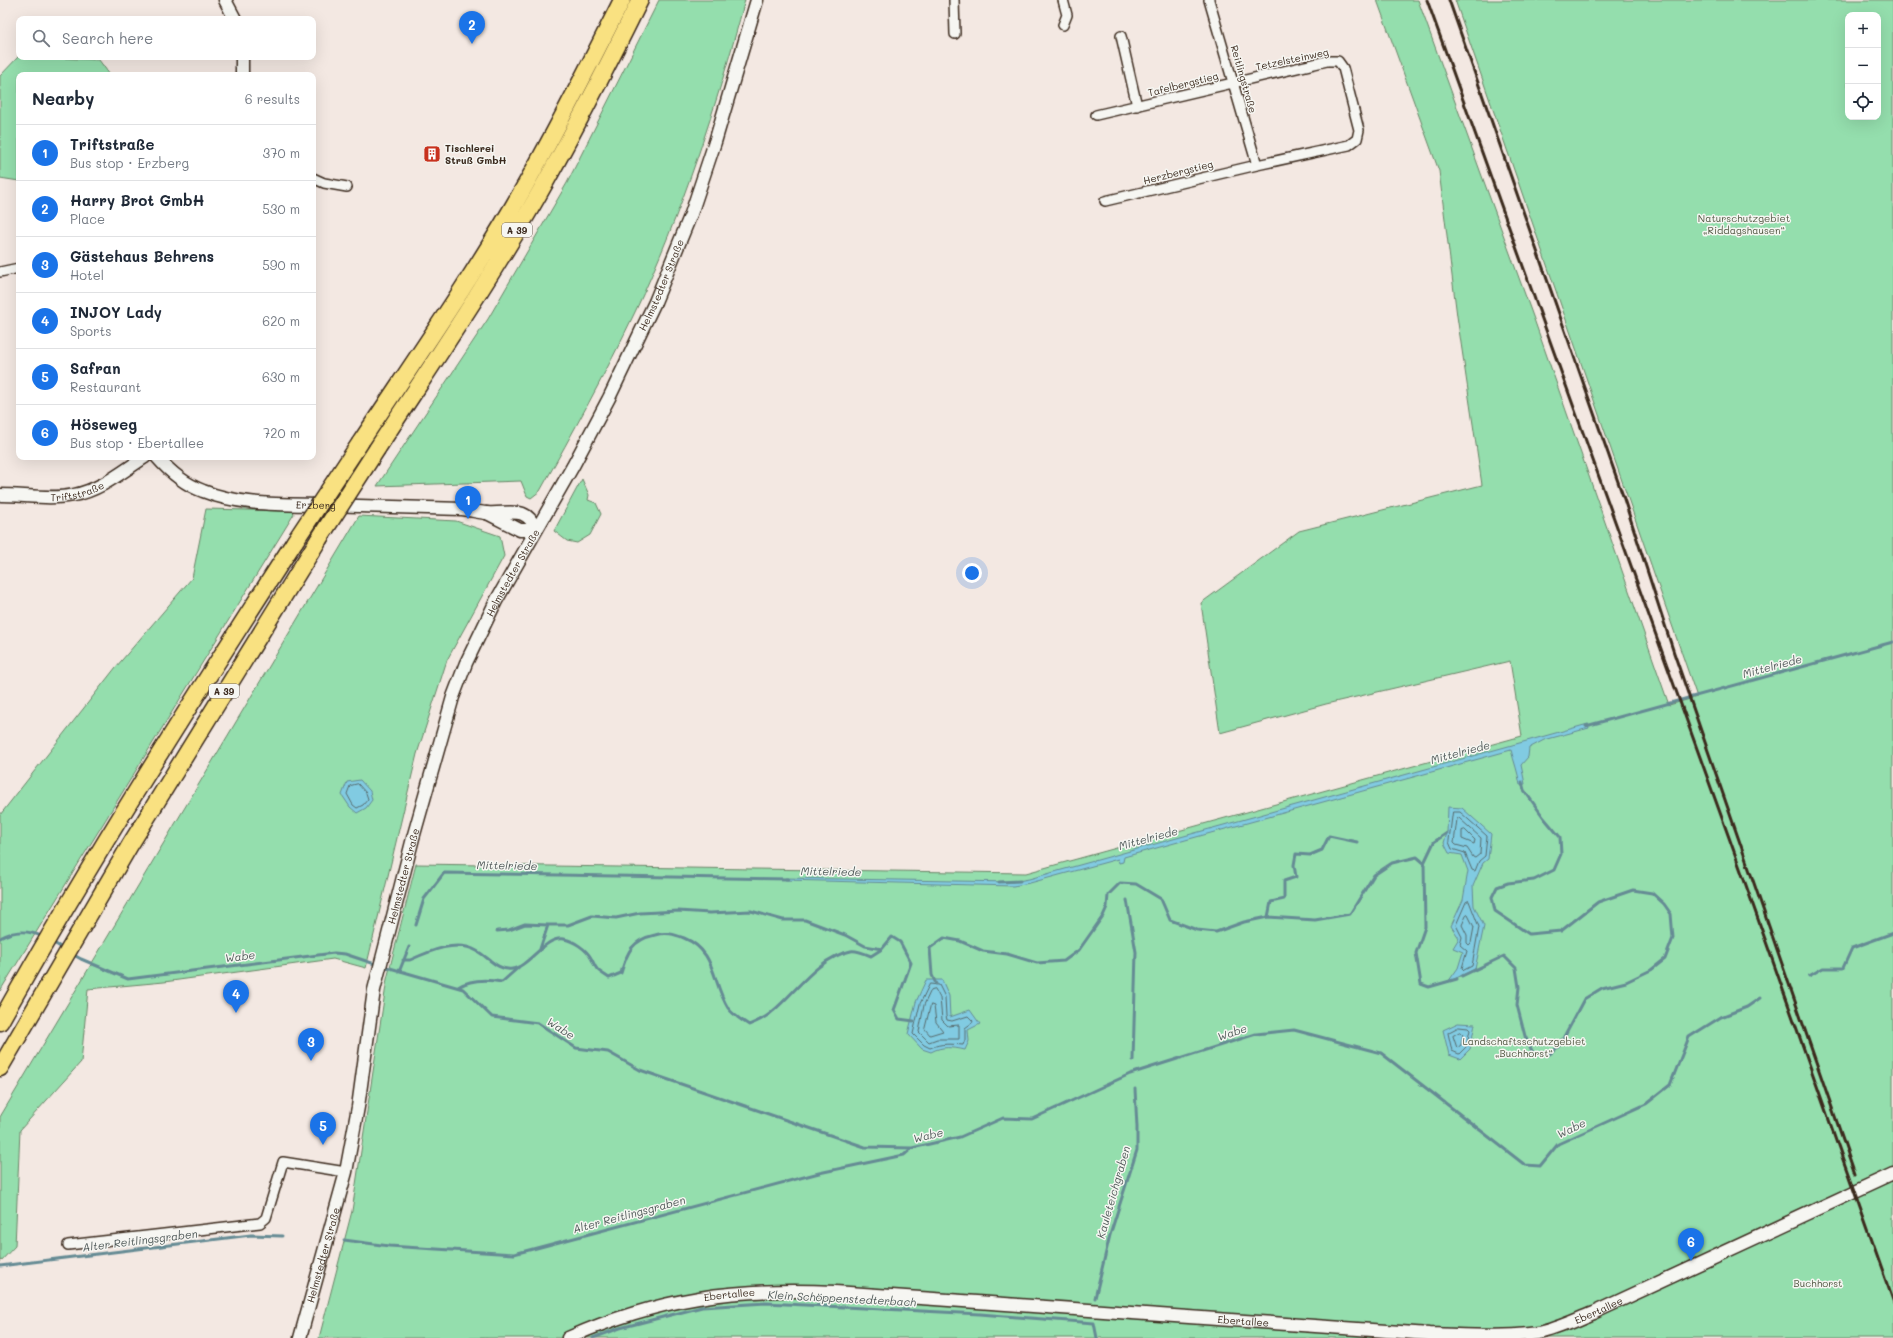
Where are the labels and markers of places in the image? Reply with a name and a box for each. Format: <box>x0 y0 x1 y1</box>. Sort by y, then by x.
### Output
pin: 2 <box>459 11 485 44</box>
place label: Tischlerei Struß GmbH <box>445 141 507 167</box>
building icon: Tischlerei Struß GmbH <box>422 144 442 164</box>
pin: 1 <box>455 486 481 519</box>
pin: 4 <box>223 980 249 1013</box>
pin: 3 <box>298 1028 324 1061</box>
pin: 5 <box>310 1112 336 1145</box>
pin: 6 <box>1678 1228 1704 1261</box>

